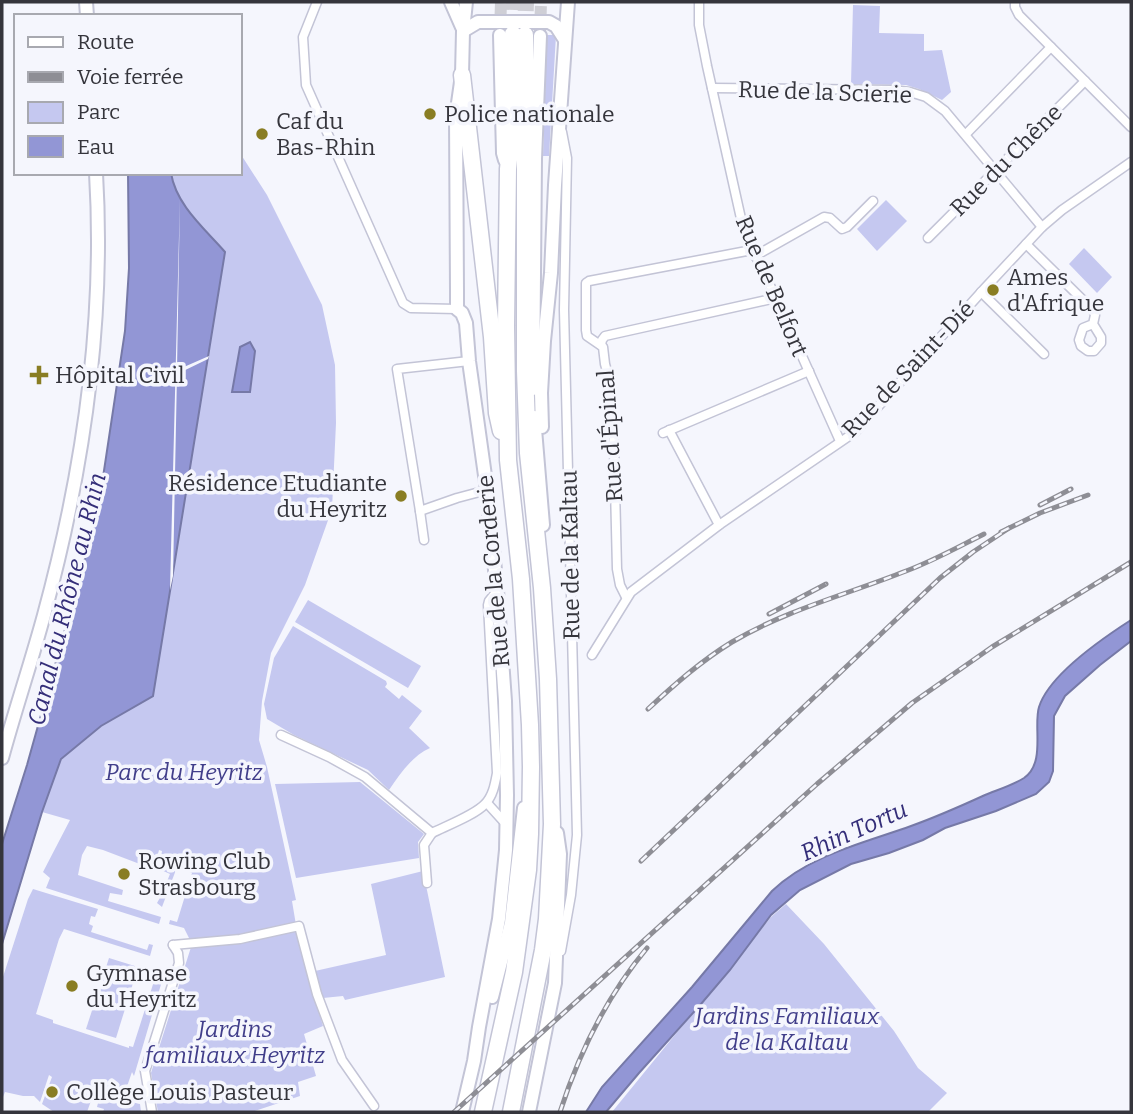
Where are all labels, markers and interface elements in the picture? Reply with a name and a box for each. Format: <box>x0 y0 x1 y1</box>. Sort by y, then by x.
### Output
legend <box>14 14 242 175</box>
text: Route <box>77 29 134 55</box>
text: Voie ferrée <box>77 64 183 90</box>
street label: Rue de la Scierie <box>737 75 913 109</box>
street label: Rue du Chêne <box>944 98 1068 222</box>
text: Parc <box>77 99 120 125</box>
place label: Police nationale <box>444 100 614 128</box>
marker: Police nationale <box>422 106 438 122</box>
place label: Caf du Bas-Rhin <box>276 107 376 161</box>
marker: Caf du Bas-Rhin <box>254 126 270 142</box>
text: Eau <box>77 134 114 160</box>
street label: Rue de Belfort <box>730 211 814 361</box>
place label: Ames d'Afrique <box>1007 263 1104 317</box>
marker: Ames d'Afrique <box>985 282 1001 298</box>
street label: Rue de Saint-Dié <box>836 295 980 443</box>
place label: Hôpital Civil <box>55 361 185 389</box>
marker: Hôpital Civil <box>29 365 49 385</box>
street label: Rue d'Épinal <box>591 368 629 503</box>
place label: Résidence Etudiante du Heyritz <box>168 469 387 523</box>
water label: Canal du Rhône au Rhin <box>22 470 112 728</box>
street label: Rue de la Kaltau <box>555 470 585 640</box>
street label: Rue de la Corderie <box>471 474 515 668</box>
marker: Résidence Etudiante du Heyritz <box>393 488 409 504</box>
park label: Parc du Heyritz <box>105 758 263 786</box>
water label: Rhin Tortu <box>796 795 912 867</box>
place label: Rowing Club Strasbourg <box>138 847 271 901</box>
marker: Rowing Club Strasbourg <box>116 866 132 882</box>
place label: Gymnase du Heyritz <box>86 959 197 1013</box>
marker: Gymnase du Heyritz <box>64 978 80 994</box>
park label: Jardins Familiaux de la Kaltau <box>693 1002 880 1056</box>
park label: Jardins familiaux Heyritz <box>142 1015 325 1069</box>
place label: Collège Louis Pasteur <box>66 1078 293 1106</box>
marker: Collège Louis Pasteur <box>44 1084 60 1100</box>

